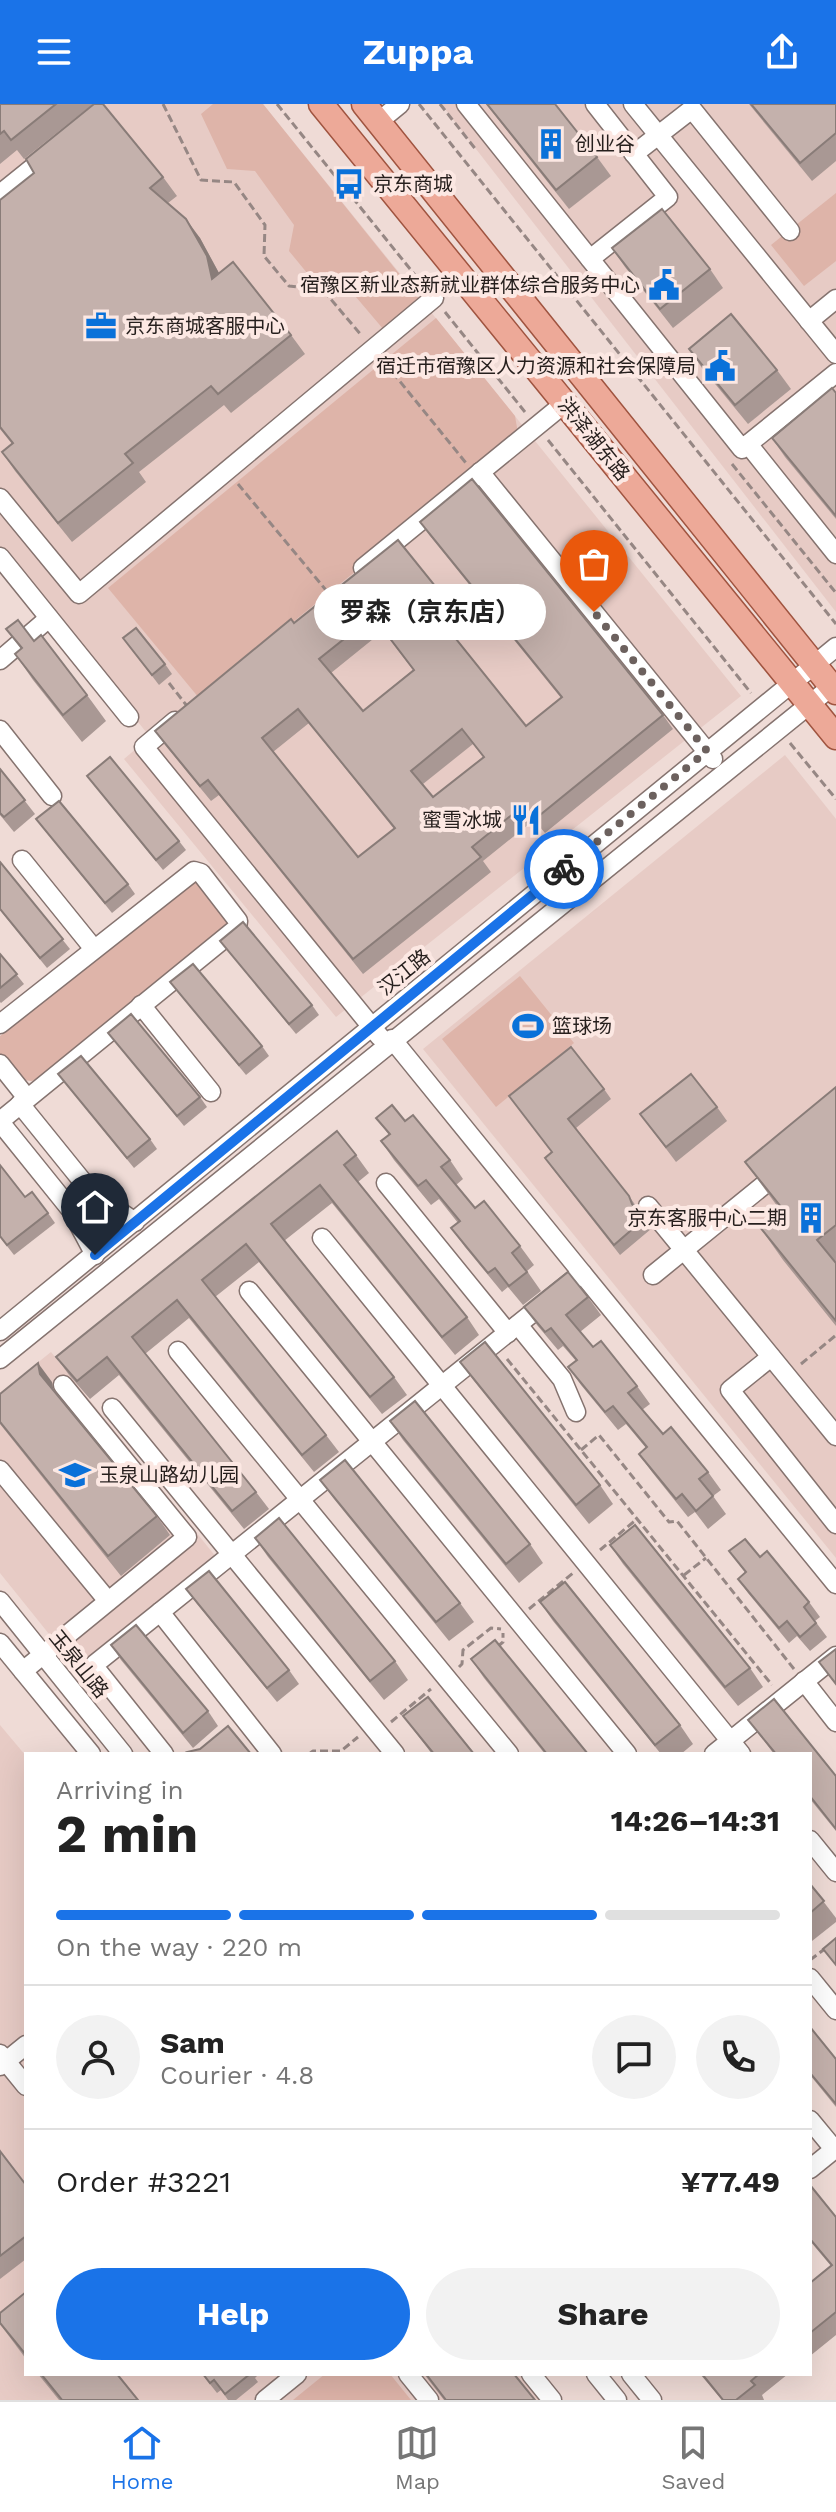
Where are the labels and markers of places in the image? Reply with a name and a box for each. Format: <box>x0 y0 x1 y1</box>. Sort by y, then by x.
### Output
building icon: 创业谷 <box>534 127 568 161</box>
place label: 创业谷 <box>575 132 635 156</box>
bus stop icon: 京东商城 <box>332 167 366 201</box>
place label: 京东商城 <box>373 172 453 196</box>
public building icon: 宿豫区新业态新就业群体综合服务中心 <box>647 268 681 302</box>
place label: 宿豫区新业态新就业群体综合服务中心 <box>300 273 640 297</box>
office icon: 京东商城客服中心 <box>84 309 118 343</box>
place label: 京东商城客服中心 <box>125 314 285 338</box>
public building icon: 宿迁市宿豫区人力资源和社会保障局 <box>703 349 737 383</box>
place label: 宿迁市宿豫区人力资源和社会保障局 <box>376 354 696 378</box>
pin <box>560 530 628 612</box>
callout: 罗森（京东店） <box>314 584 546 640</box>
restaurant icon: 蜜雪冰城 <box>509 803 543 837</box>
place label: 蜜雪冰城 <box>422 808 502 832</box>
sports icon: 篮球场 <box>511 1009 545 1043</box>
place label: 篮球场 <box>552 1014 612 1038</box>
pin <box>61 1173 129 1255</box>
building icon: 京东客服中心二期 <box>794 1201 828 1235</box>
place label: 京东客服中心二期 <box>627 1206 787 1230</box>
school or university icon: 玉泉山路幼儿园 <box>58 1458 92 1492</box>
place label: 玉泉山路幼儿园 <box>99 1463 239 1487</box>

